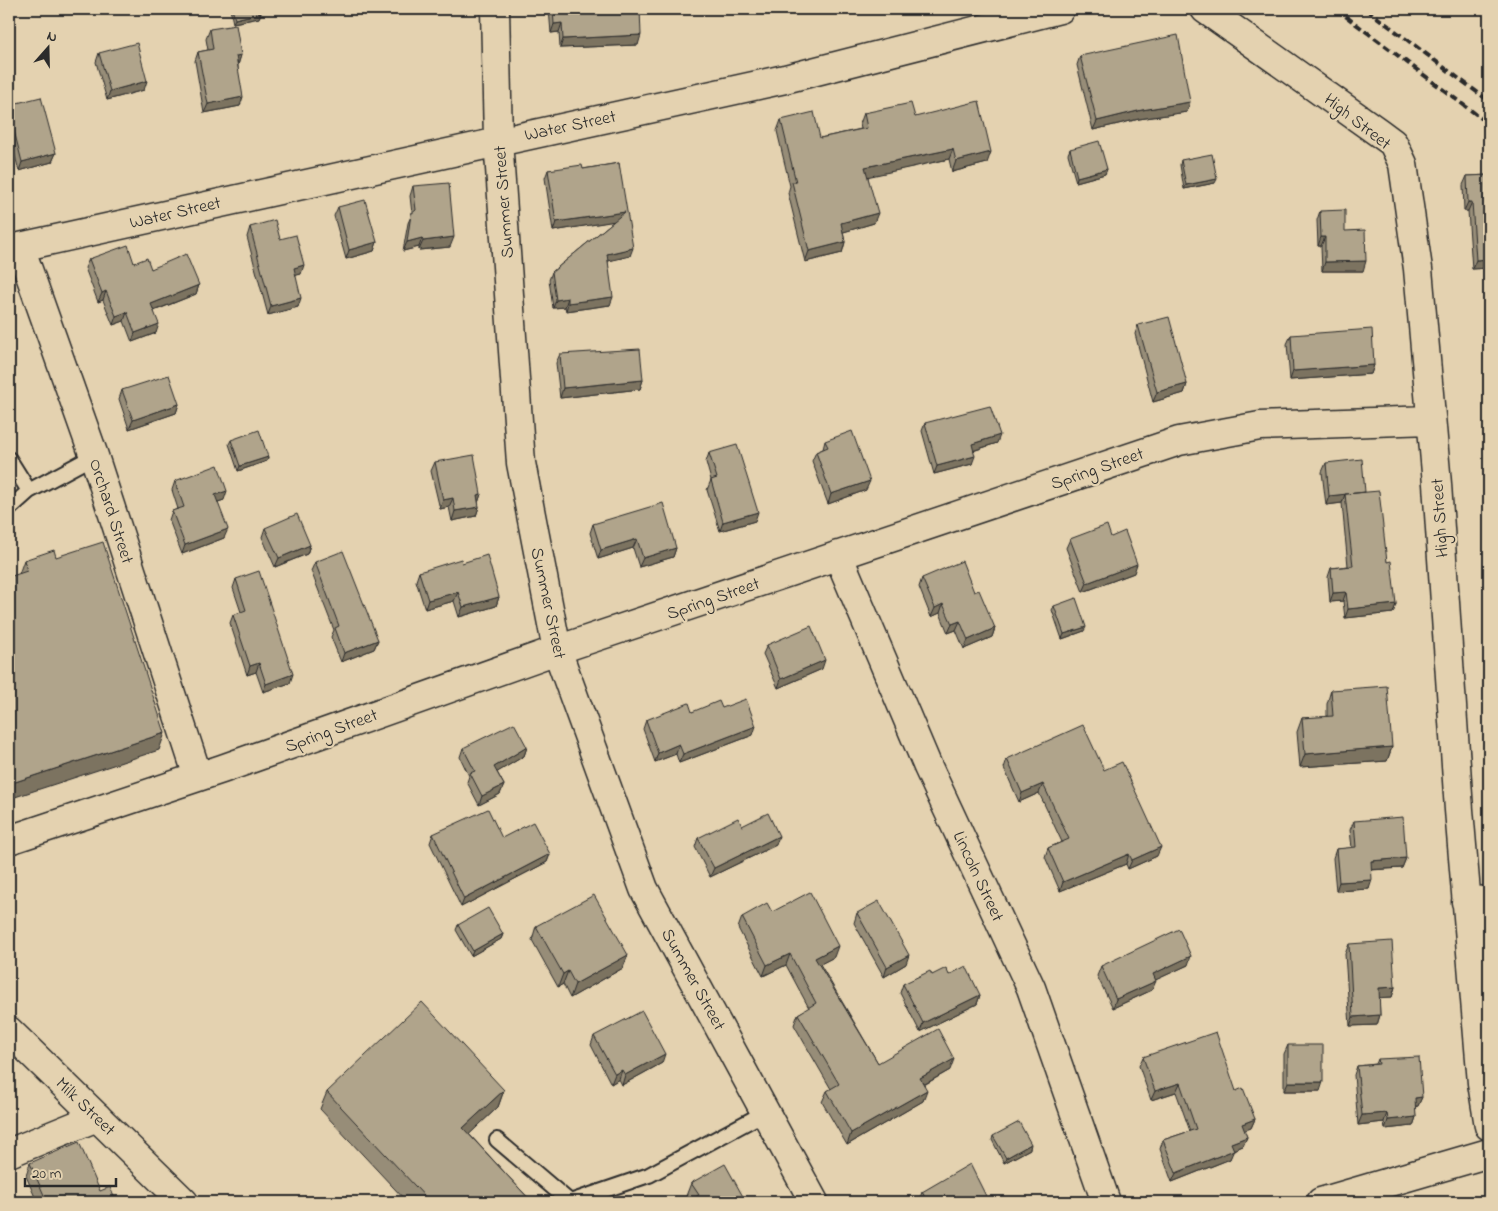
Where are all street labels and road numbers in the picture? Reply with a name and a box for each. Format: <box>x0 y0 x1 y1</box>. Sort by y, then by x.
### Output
street label: High Street <box>1317 88 1396 158</box>
street label: Water Street <box>522 105 619 149</box>
street label: Summer Street <box>488 144 522 259</box>
street label: Water Street <box>127 191 224 237</box>
street label: Spring Street <box>1048 442 1148 499</box>
street label: Orchard Street <box>81 456 139 568</box>
street label: High Street <box>1425 477 1458 558</box>
street label: Summer Street <box>523 545 572 662</box>
street label: Spring Street <box>664 572 764 629</box>
street label: Spring Street <box>282 703 382 762</box>
street label: Lincoln Street <box>945 827 1010 926</box>
street label: Summer Street <box>653 924 731 1036</box>
street label: Milk Street <box>49 1072 121 1143</box>

